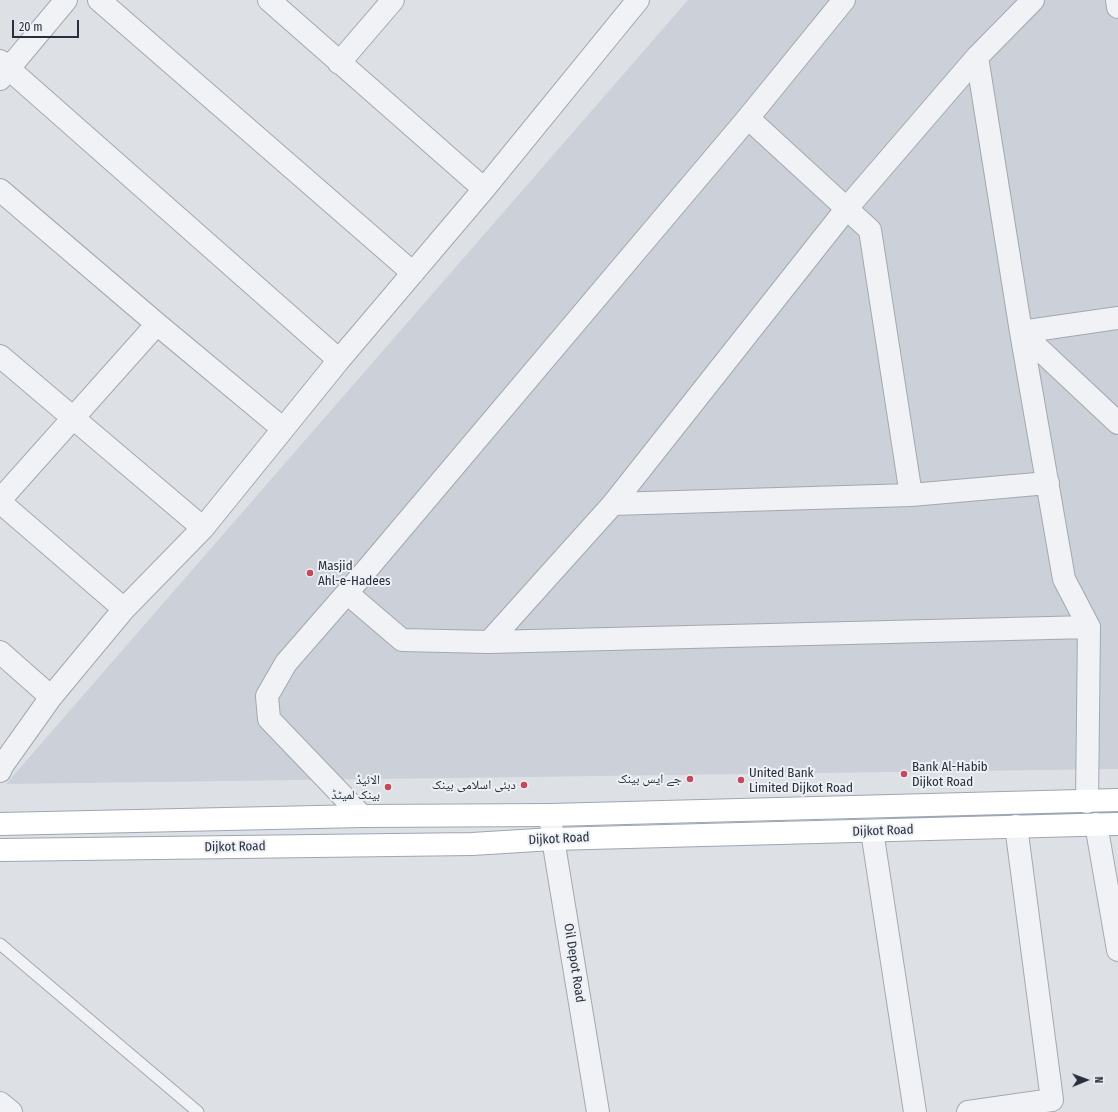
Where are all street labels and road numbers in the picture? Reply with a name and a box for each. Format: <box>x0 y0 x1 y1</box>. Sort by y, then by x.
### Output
street label: Dijkot Road <box>852 822 914 840</box>
street label: Dijkot Road <box>528 830 590 848</box>
street label: Dijkot Road <box>204 839 266 855</box>
street label: Oil Depot Road <box>560 922 588 1004</box>

